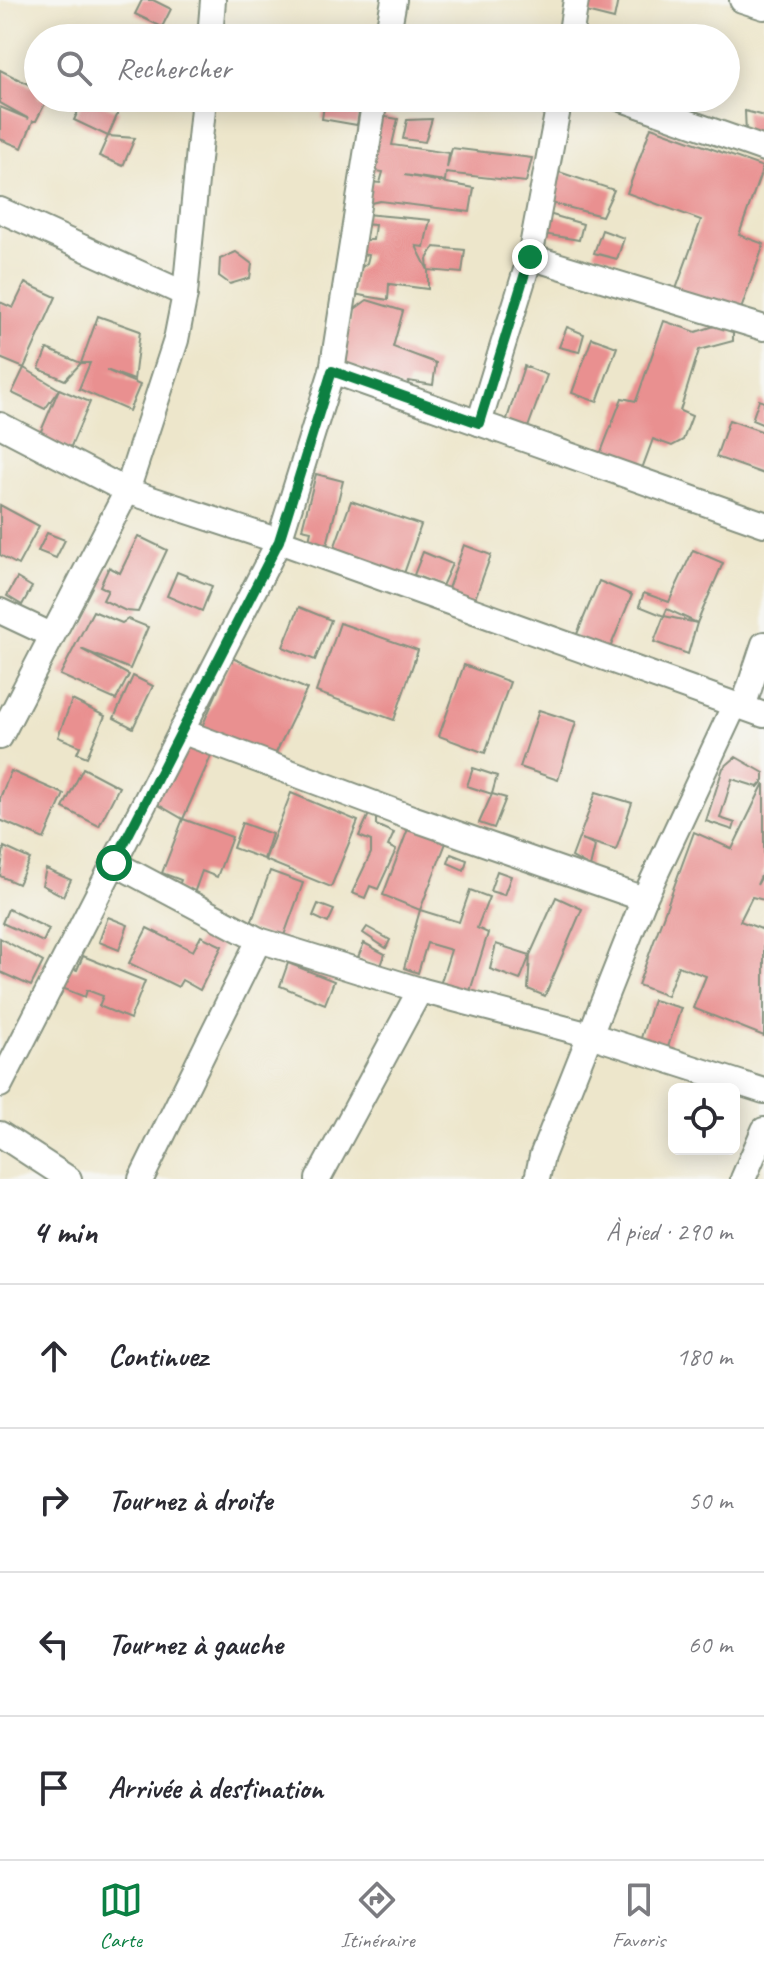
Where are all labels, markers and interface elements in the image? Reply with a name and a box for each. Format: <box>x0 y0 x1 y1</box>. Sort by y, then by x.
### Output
search box <box>24 24 740 112</box>
icon: search <box>52 46 96 90</box>
text: Rechercher <box>116 49 231 87</box>
route end <box>512 239 548 275</box>
route start <box>96 845 132 881</box>
map controls <box>668 1083 740 1155</box>
button: locate <box>668 1083 740 1155</box>
text: 4 min <box>32 1210 97 1253</box>
text: À pied · 290 m <box>606 1215 732 1248</box>
icon: ahead <box>32 1334 76 1378</box>
text: Continuez <box>108 1337 207 1375</box>
text: 180 m <box>676 1340 732 1373</box>
icon: right <box>32 1478 76 1522</box>
text: Tournez à droite <box>108 1481 272 1519</box>
text: 50 m <box>688 1484 732 1517</box>
icon: left <box>32 1622 76 1666</box>
text: Tournez à gauche <box>108 1625 283 1663</box>
text: 60 m <box>688 1628 732 1661</box>
icon: arrive <box>32 1766 76 1810</box>
text: Arrivée à destination <box>108 1769 323 1807</box>
tab: Carte <box>99 1878 143 1954</box>
tab: Itinéraire <box>340 1878 415 1954</box>
tab: Favoris <box>612 1878 665 1954</box>

